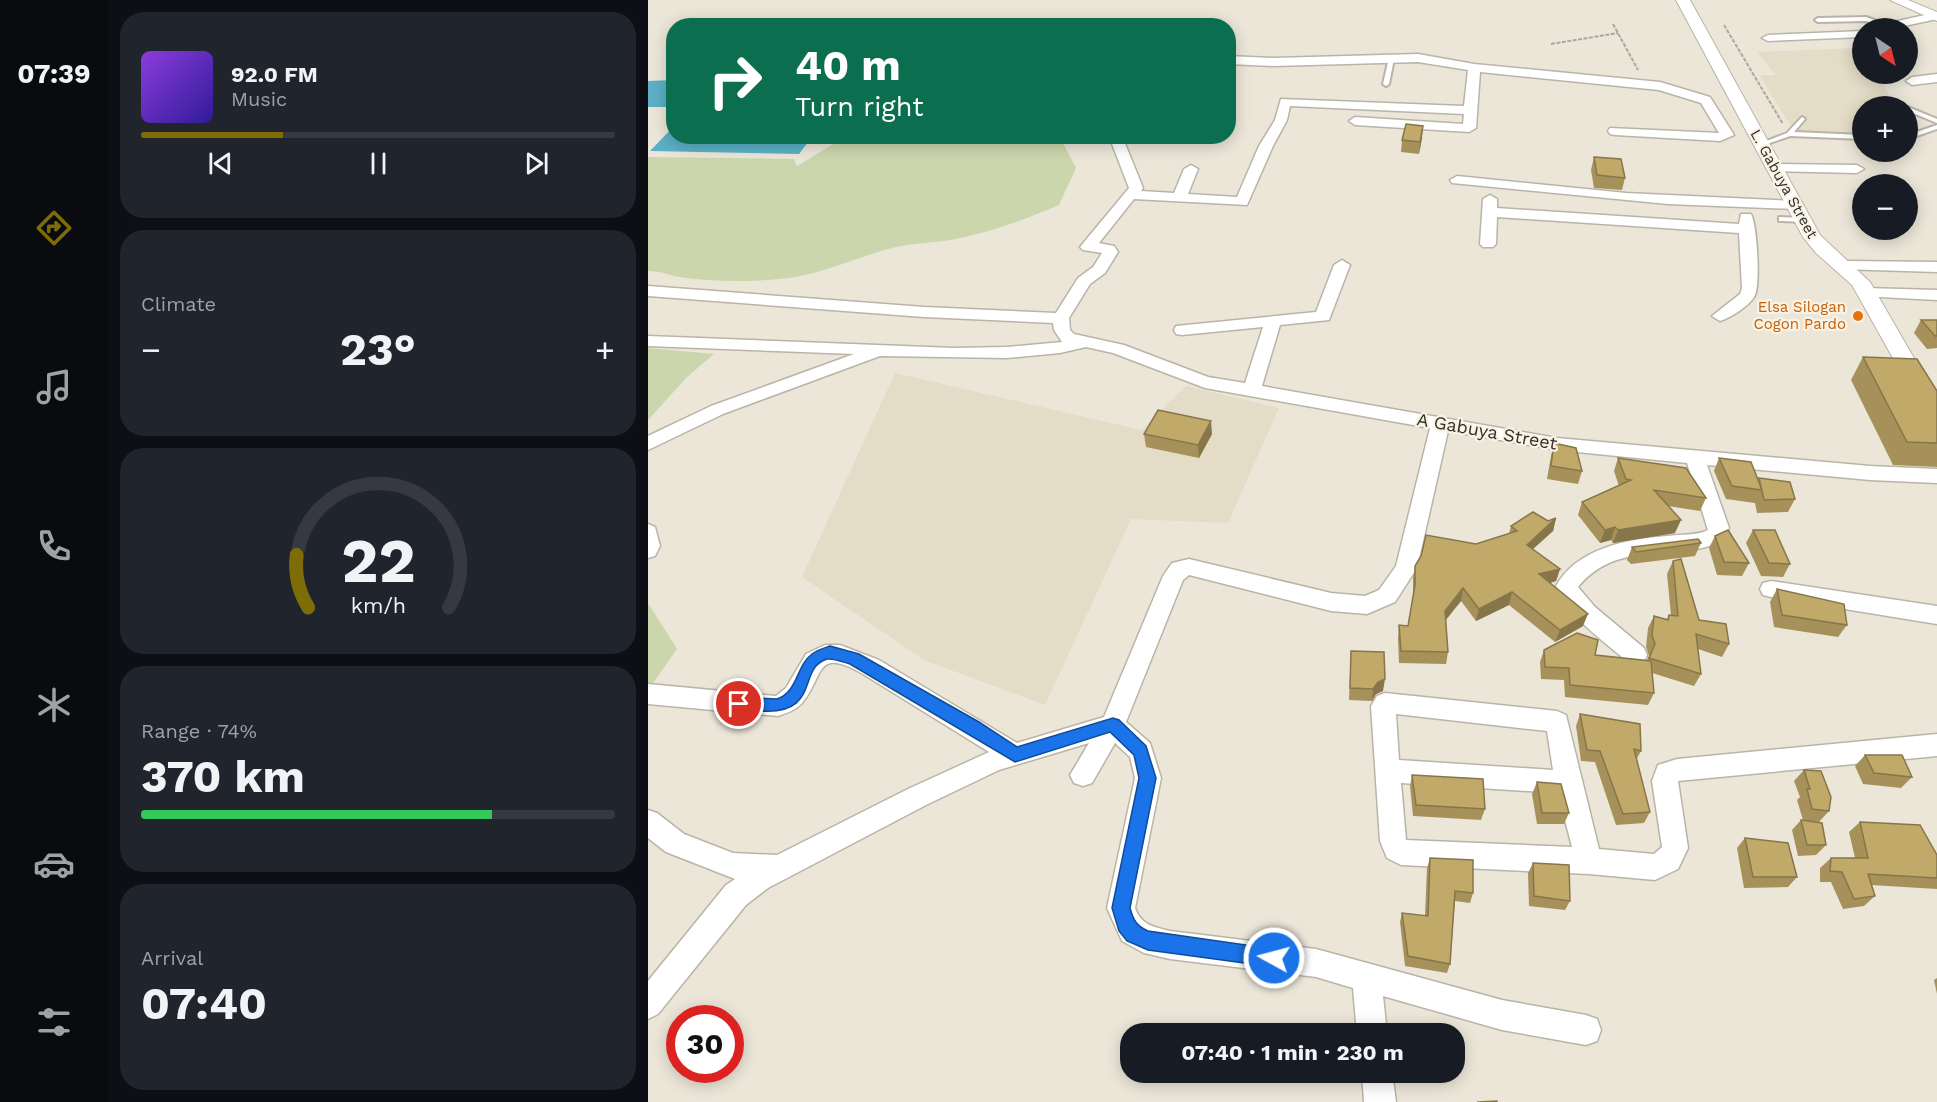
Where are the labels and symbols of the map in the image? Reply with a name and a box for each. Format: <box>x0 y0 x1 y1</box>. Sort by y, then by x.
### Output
north arrow <box>1852 18 1918 84</box>
street label: L. Gabuya Street <box>1747 126 1822 242</box>
place label: Elsa Silogan Cogon Pardo <box>1753 298 1846 333</box>
marker: Elsa Silogan Cogon Pardo <box>1851 309 1865 323</box>
street label: A Gabuya Street <box>1415 408 1559 454</box>
pin <box>713 678 764 729</box>
position arrow <box>1242 926 1306 990</box>
speed limit sign: 30 <box>666 1005 744 1083</box>

